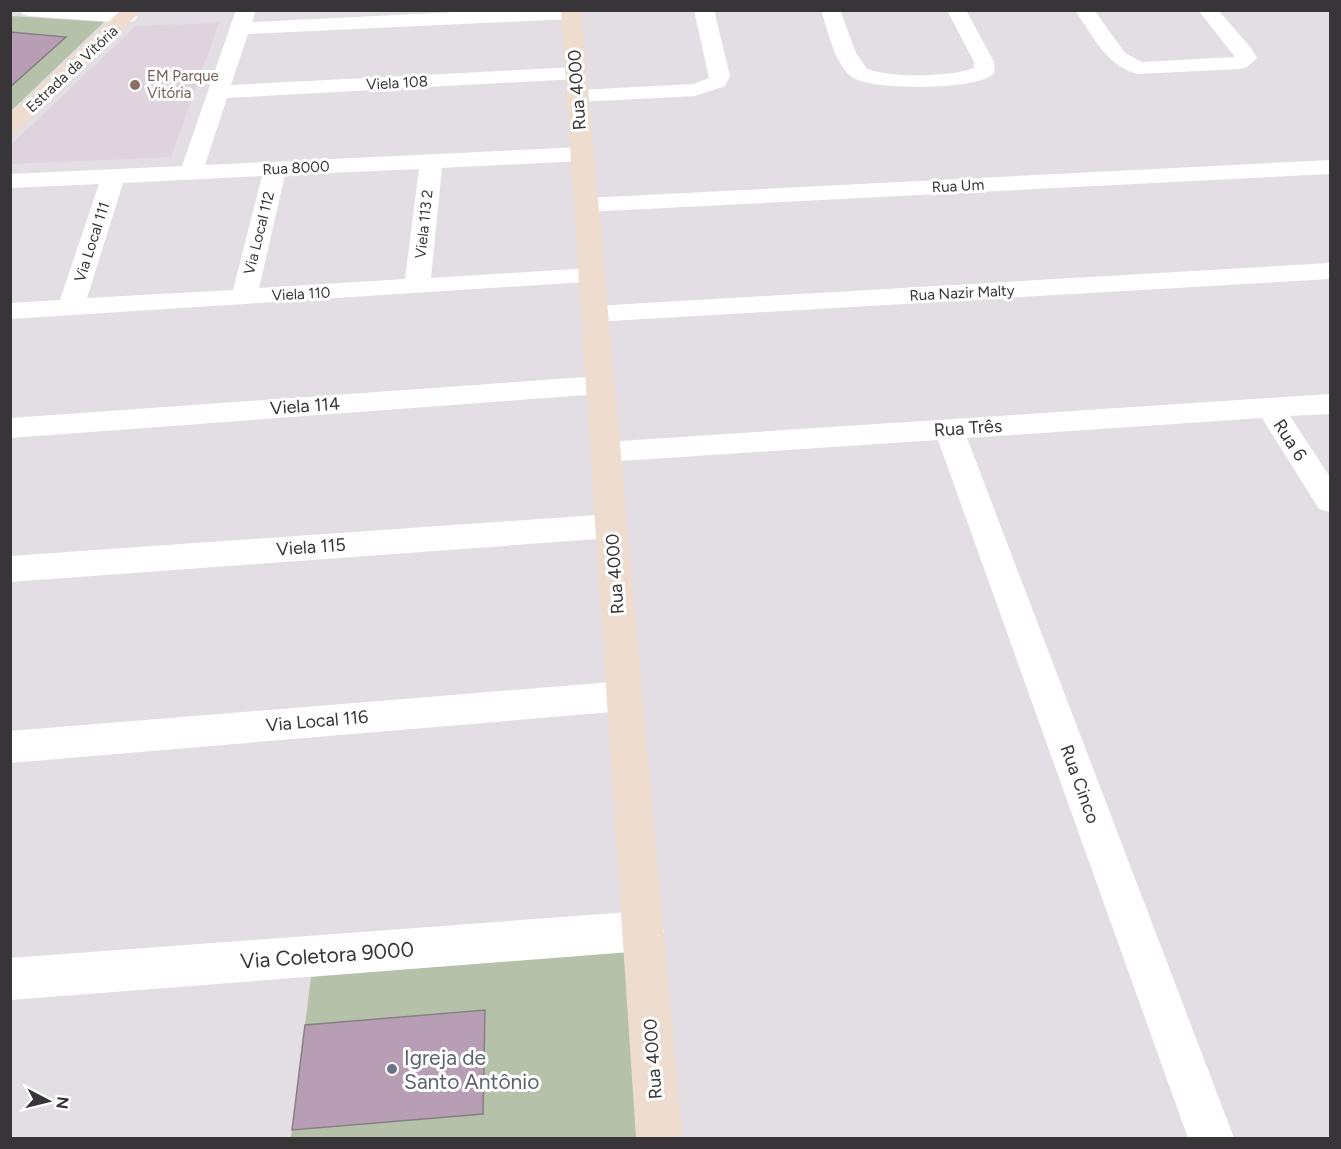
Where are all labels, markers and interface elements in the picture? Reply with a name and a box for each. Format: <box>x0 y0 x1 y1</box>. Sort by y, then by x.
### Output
street label: Estrada da Vitória <box>22 22 122 116</box>
street label: Rua 4000 <box>563 49 591 131</box>
place label: EM Parque Vitória <box>147 67 219 102</box>
street label: Viela 108 <box>366 72 428 94</box>
marker: EM Parque Vitória <box>128 78 142 92</box>
street label: Rua 8000 <box>262 157 330 179</box>
street label: Rua Um <box>931 176 985 196</box>
street label: Via Local 112 <box>240 189 278 277</box>
street label: Viela 113 2 <box>411 189 437 259</box>
street label: Via Local 111 <box>71 200 113 284</box>
street label: Rua Nazir Malty <box>909 281 1015 305</box>
street label: Viela 110 <box>271 283 331 305</box>
street label: Viela 114 <box>269 393 341 419</box>
street label: Rua Três <box>933 415 1003 441</box>
street label: Rua 6 <box>1268 415 1312 465</box>
street label: Rua 4000 <box>601 533 629 615</box>
street label: Viela 115 <box>276 534 346 560</box>
street label: Via Local 116 <box>265 706 369 736</box>
street label: Rua Cinco <box>1056 742 1104 826</box>
street label: Via Coletora 9000 <box>239 936 415 974</box>
street label: Rua 4000 <box>639 1018 667 1100</box>
place label: Igreja de Santo Antônio <box>404 1045 539 1094</box>
marker: Igreja de Santo Antônio <box>385 1062 399 1076</box>
north arrow <box>18 1071 78 1131</box>
text: N <box>52 1095 73 1110</box>

